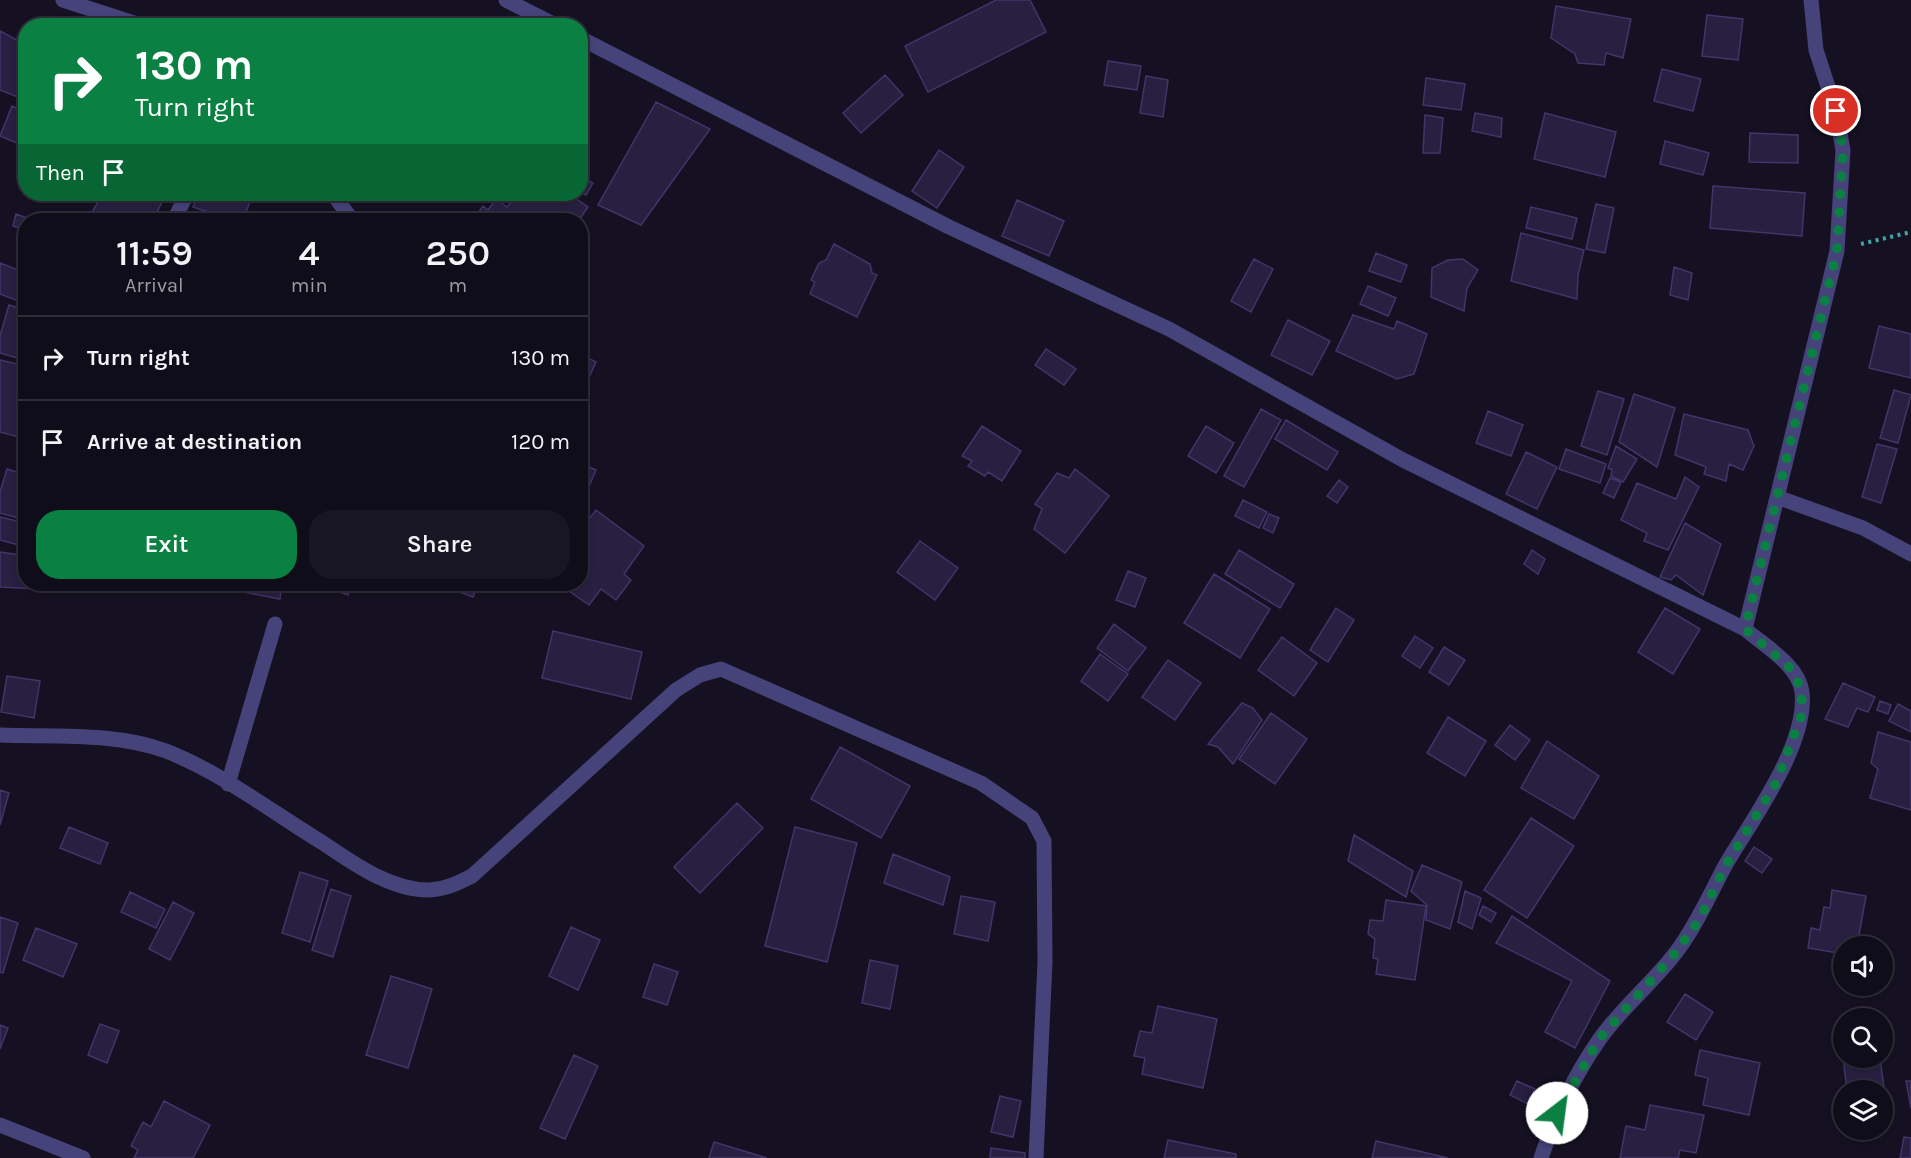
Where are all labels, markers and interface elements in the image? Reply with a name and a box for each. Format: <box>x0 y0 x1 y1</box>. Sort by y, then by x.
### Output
text: 130 m <box>135 40 253 90</box>
icon: right <box>36 42 114 120</box>
pin <box>1810 85 1861 136</box>
text: Turn right <box>135 91 255 123</box>
icon: arrive <box>1819 94 1852 127</box>
icon: arrive <box>97 156 130 189</box>
text: Then <box>36 160 85 186</box>
text: 11:59 <box>116 232 193 274</box>
text: 4 <box>299 232 320 274</box>
text: 250 <box>425 232 490 274</box>
text: Arrival <box>125 274 184 297</box>
text: min <box>291 274 327 297</box>
text: m <box>448 274 467 297</box>
icon: right <box>36 342 69 375</box>
text: Turn right <box>87 345 190 371</box>
text: 130 m <box>511 345 570 371</box>
icon: arrive <box>36 426 69 459</box>
text: Arrive at destination <box>87 429 302 455</box>
text: 120 m <box>511 429 570 455</box>
button: Exit <box>36 510 297 579</box>
button: Share <box>309 510 570 579</box>
map controls <box>1833 936 1893 1140</box>
button: sound <box>1833 936 1893 996</box>
button: search <box>1833 1008 1893 1068</box>
button: layers <box>1833 1080 1893 1140</box>
position arrow <box>1525 1081 1589 1145</box>

